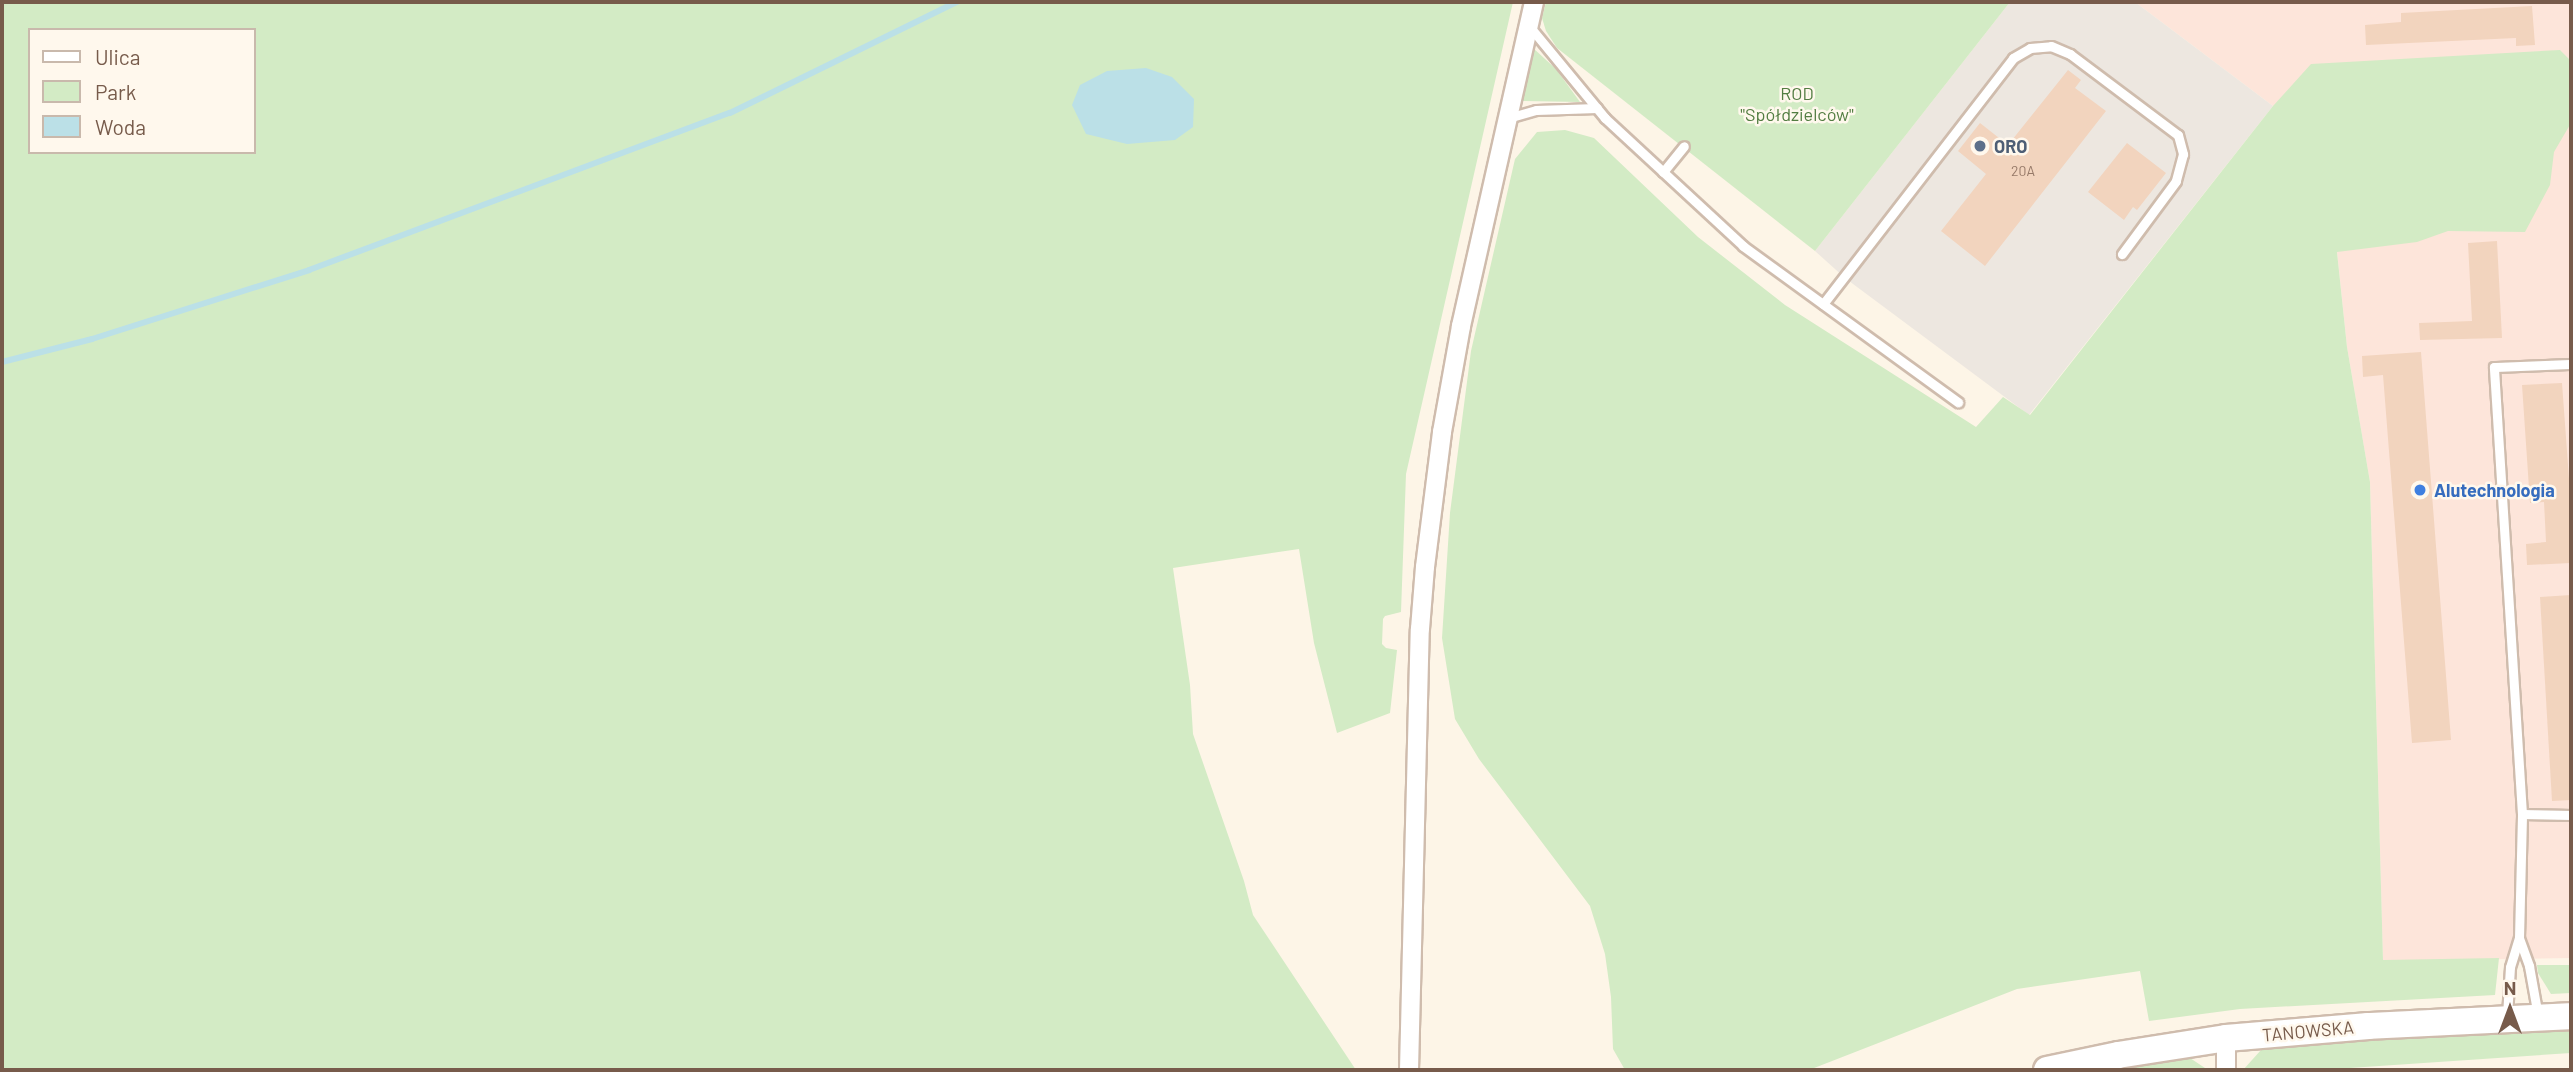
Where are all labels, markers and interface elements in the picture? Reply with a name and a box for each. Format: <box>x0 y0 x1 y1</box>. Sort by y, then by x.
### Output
legend <box>28 28 256 154</box>
text: Ulica <box>95 44 140 69</box>
text: Park <box>95 79 136 104</box>
park label: ROD "Spółdzielców" <box>1740 83 1854 126</box>
text: Woda <box>95 114 146 139</box>
place label: ORO <box>1994 135 2027 157</box>
marker: ORO <box>1972 138 1988 154</box>
house number: 20A <box>2011 163 2035 179</box>
place label: Alutechnologia <box>2434 479 2555 501</box>
marker: Alutechnologia <box>2412 482 2428 498</box>
north arrow <box>2475 974 2545 1044</box>
text: N <box>2504 976 2516 999</box>
street label: TANOWSKA <box>2261 1016 2355 1046</box>

